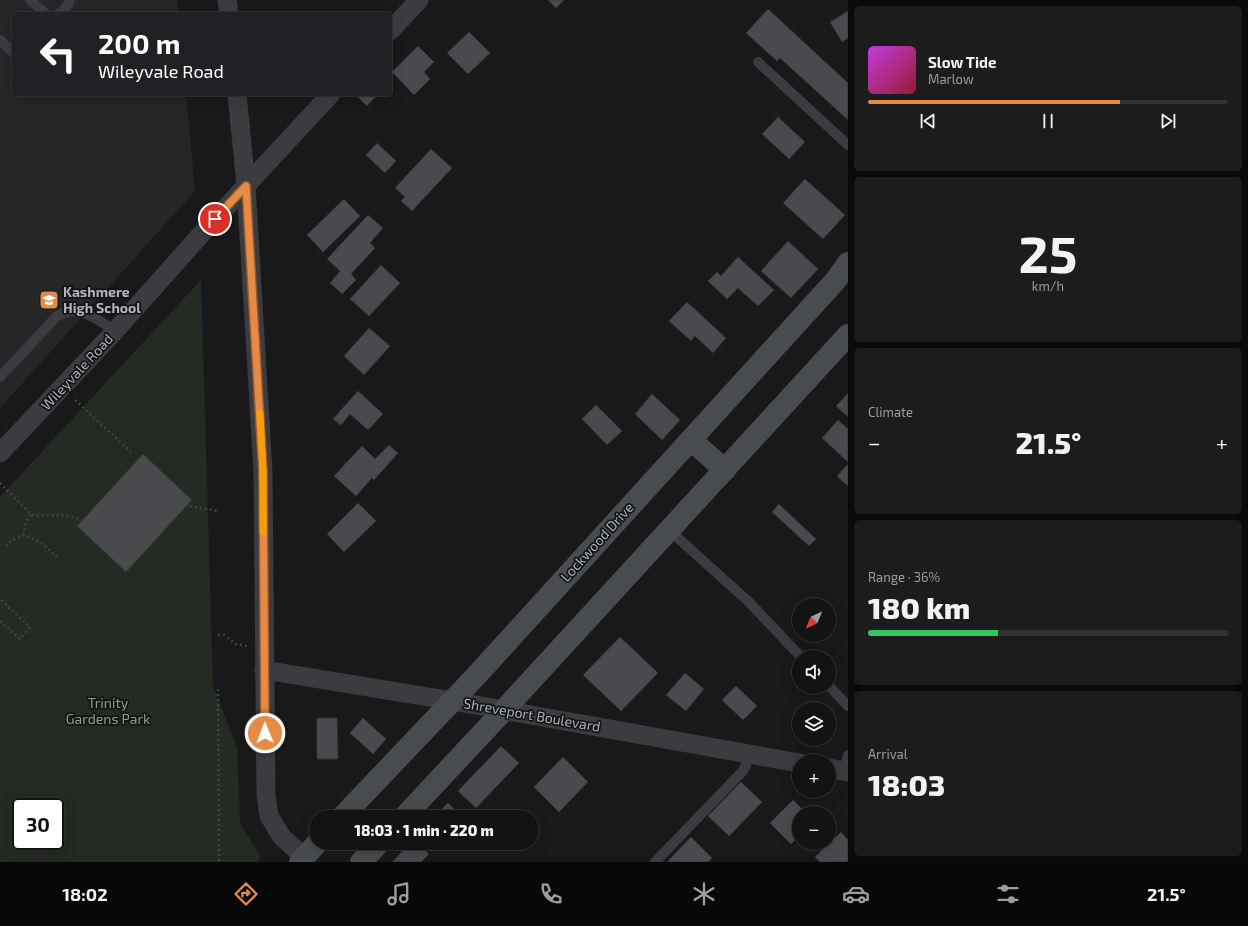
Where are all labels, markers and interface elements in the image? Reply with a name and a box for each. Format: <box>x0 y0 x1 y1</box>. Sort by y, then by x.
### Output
text: 200 m <box>98 26 180 60</box>
icon: left <box>32 28 84 80</box>
text: Slow Tide <box>928 53 996 71</box>
text: Wileyvale Road <box>98 60 224 82</box>
text: Marlow <box>928 71 974 87</box>
icon: previous <box>917 110 939 132</box>
icon: pause <box>1037 110 1059 132</box>
icon: next <box>1157 110 1179 132</box>
pin <box>198 202 232 236</box>
icon: arrive <box>204 208 226 230</box>
text: 25 <box>1019 221 1077 283</box>
text: km/h <box>1032 278 1064 294</box>
place label: Kashmere High School <box>63 283 141 316</box>
school or university icon: Kashmere High School <box>38 289 60 311</box>
street label: Wileyvale Road <box>37 330 116 413</box>
text: Climate <box>868 404 913 420</box>
text: 21.5° <box>1016 424 1081 460</box>
text: − <box>868 429 881 455</box>
text: + <box>1216 429 1228 455</box>
street label: Lockwood Drive <box>557 498 637 585</box>
text: Range · 36% <box>868 569 940 585</box>
text: 180 km <box>868 589 970 625</box>
north arrow <box>792 598 836 642</box>
map controls <box>792 598 836 850</box>
button: sound <box>792 650 836 694</box>
park label: Trinity Gardens Park <box>66 694 150 727</box>
street label: Shreveport Boulevard <box>462 694 602 735</box>
button: layers <box>792 702 836 746</box>
position arrow <box>244 712 286 754</box>
text: Arrival <box>868 746 908 762</box>
button: + <box>792 754 836 798</box>
text: 18:03 <box>868 766 945 802</box>
speed limit sign: 30 <box>12 798 64 850</box>
button: − <box>792 806 836 850</box>
text: 18:03 · 1 min · 220 m <box>354 821 494 839</box>
icon: directions <box>232 880 260 908</box>
icon: music <box>385 880 413 908</box>
icon: phone <box>537 880 565 908</box>
icon: climate <box>690 880 718 908</box>
icon: car <box>842 880 870 908</box>
icon: filters <box>994 880 1022 908</box>
text: 18:02 <box>62 883 108 905</box>
text: 21.5° <box>1147 883 1186 905</box>

